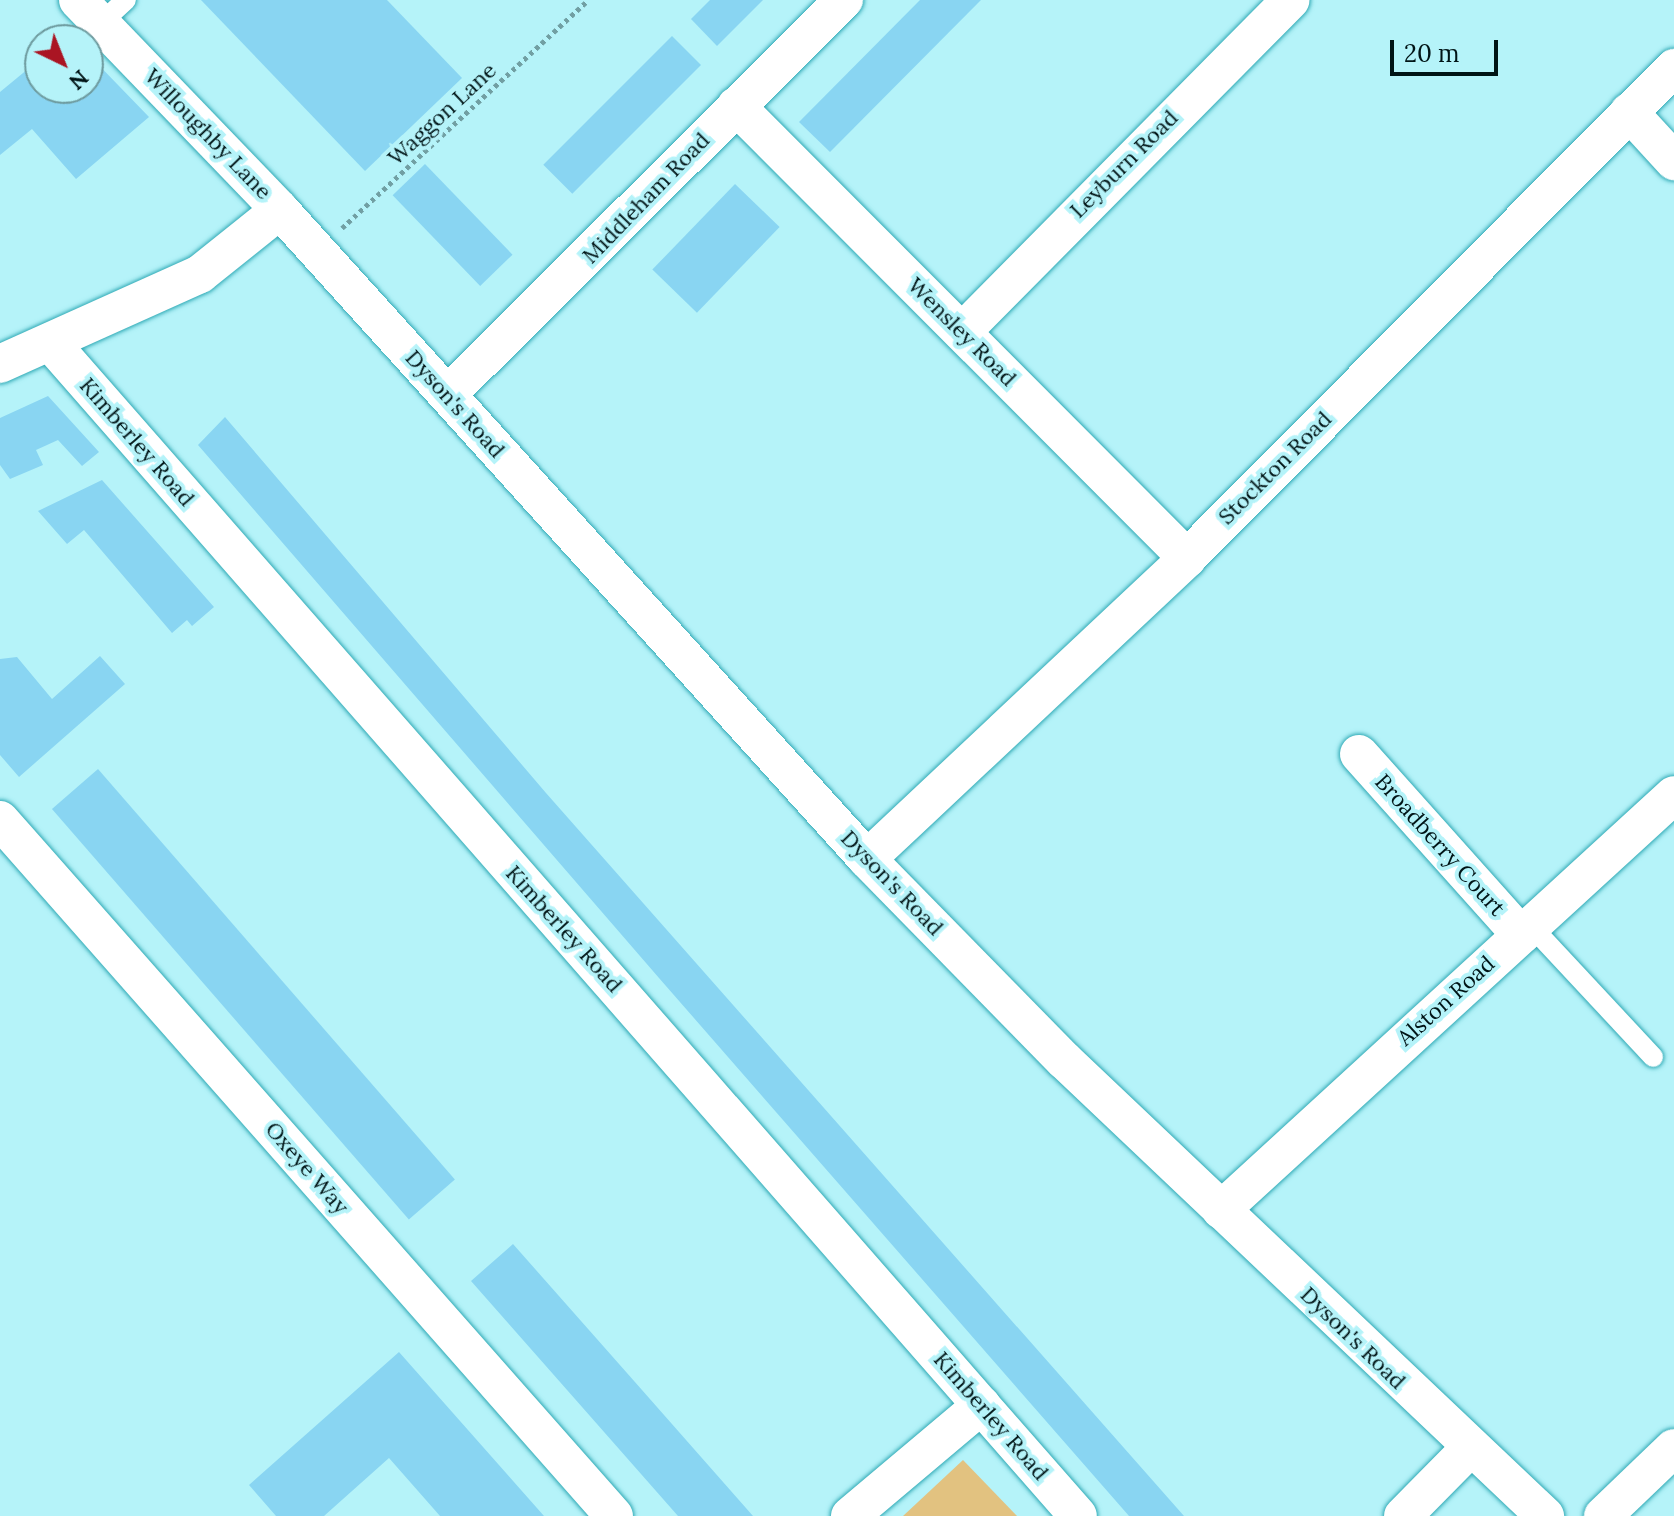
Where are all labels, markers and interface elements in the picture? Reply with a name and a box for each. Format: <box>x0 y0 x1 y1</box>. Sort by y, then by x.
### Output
north arrow <box>24 24 104 104</box>
scale bar <box>1394 24 1502 74</box>
text: 20 m <box>1404 38 1460 69</box>
street label: Waggon Lane <box>382 57 502 171</box>
street label: Willoughby Lane <box>139 63 277 205</box>
text: N <box>63 64 95 96</box>
street label: Leyburn Road <box>1065 105 1183 223</box>
street label: Middleham Road <box>577 127 715 269</box>
street label: Wensley Road <box>902 272 1022 392</box>
street label: Dyson's Road <box>400 345 510 463</box>
street label: Kimberley Road <box>74 372 200 512</box>
street label: Stockton Road <box>1213 406 1337 530</box>
street label: Broadberry Court <box>1370 769 1510 921</box>
street label: Dyson's Road <box>835 825 949 941</box>
street label: Kimberley Road <box>500 860 628 998</box>
street label: Alston Road <box>1392 951 1500 1051</box>
street label: Oxeye Way <box>260 1116 354 1220</box>
street label: Dyson's Road <box>1295 1281 1411 1395</box>
street label: Kimberley Road <box>928 1346 1054 1486</box>

